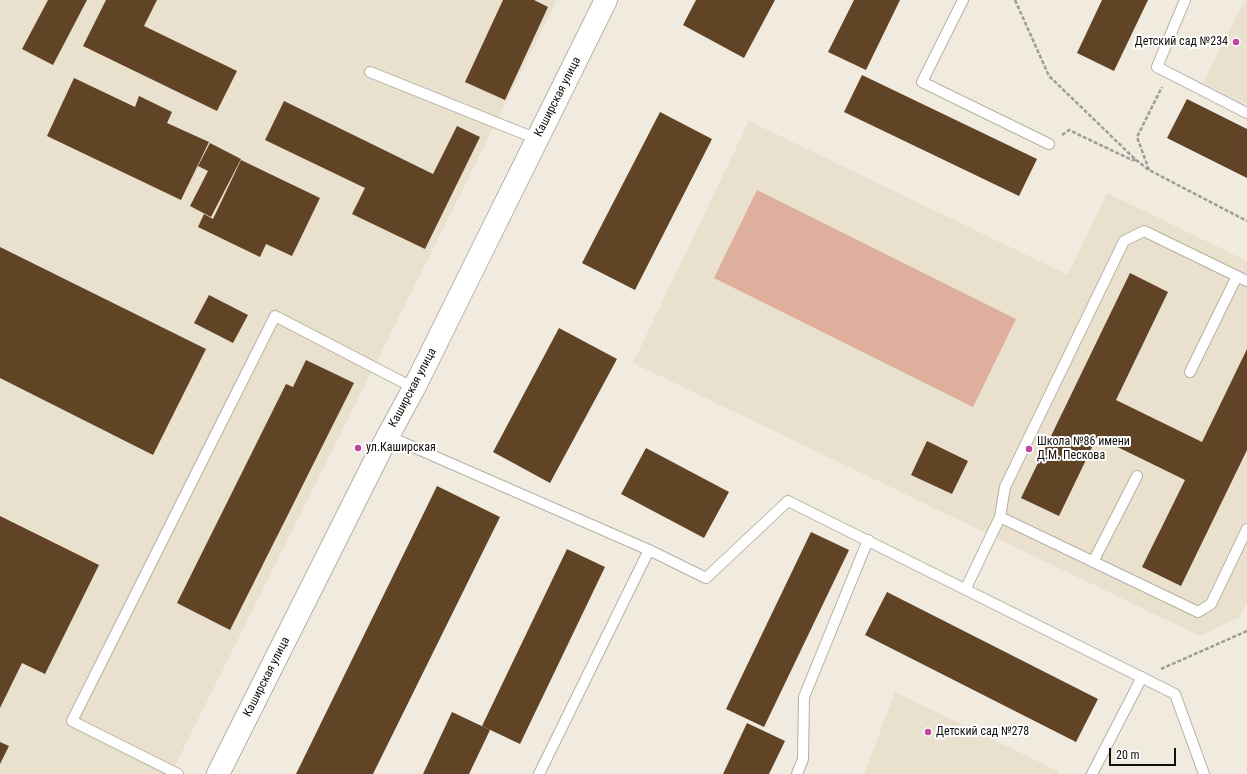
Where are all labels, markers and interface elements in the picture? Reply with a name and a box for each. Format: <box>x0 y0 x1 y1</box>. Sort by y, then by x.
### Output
place label: Детский сад №234 <box>1135 35 1228 49</box>
marker: Детский сад №234 <box>1231 37 1241 47</box>
street label: Каширская улица <box>532 55 584 139</box>
street label: Каширская улица <box>386 346 440 430</box>
place label: Школа №86 имени Д.М. Пескова <box>1037 435 1130 463</box>
place label: ул.Каширская <box>366 441 436 455</box>
marker: ул.Каширская <box>353 443 363 453</box>
marker: Школа №86 имени Д.М. Пескова <box>1024 444 1034 454</box>
street label: Каширская улица <box>241 635 293 719</box>
place label: Детский сад №278 <box>936 725 1029 739</box>
marker: Детский сад №278 <box>923 727 933 737</box>
scale bar <box>1111 740 1178 766</box>
text: 20 m <box>1116 748 1140 762</box>

